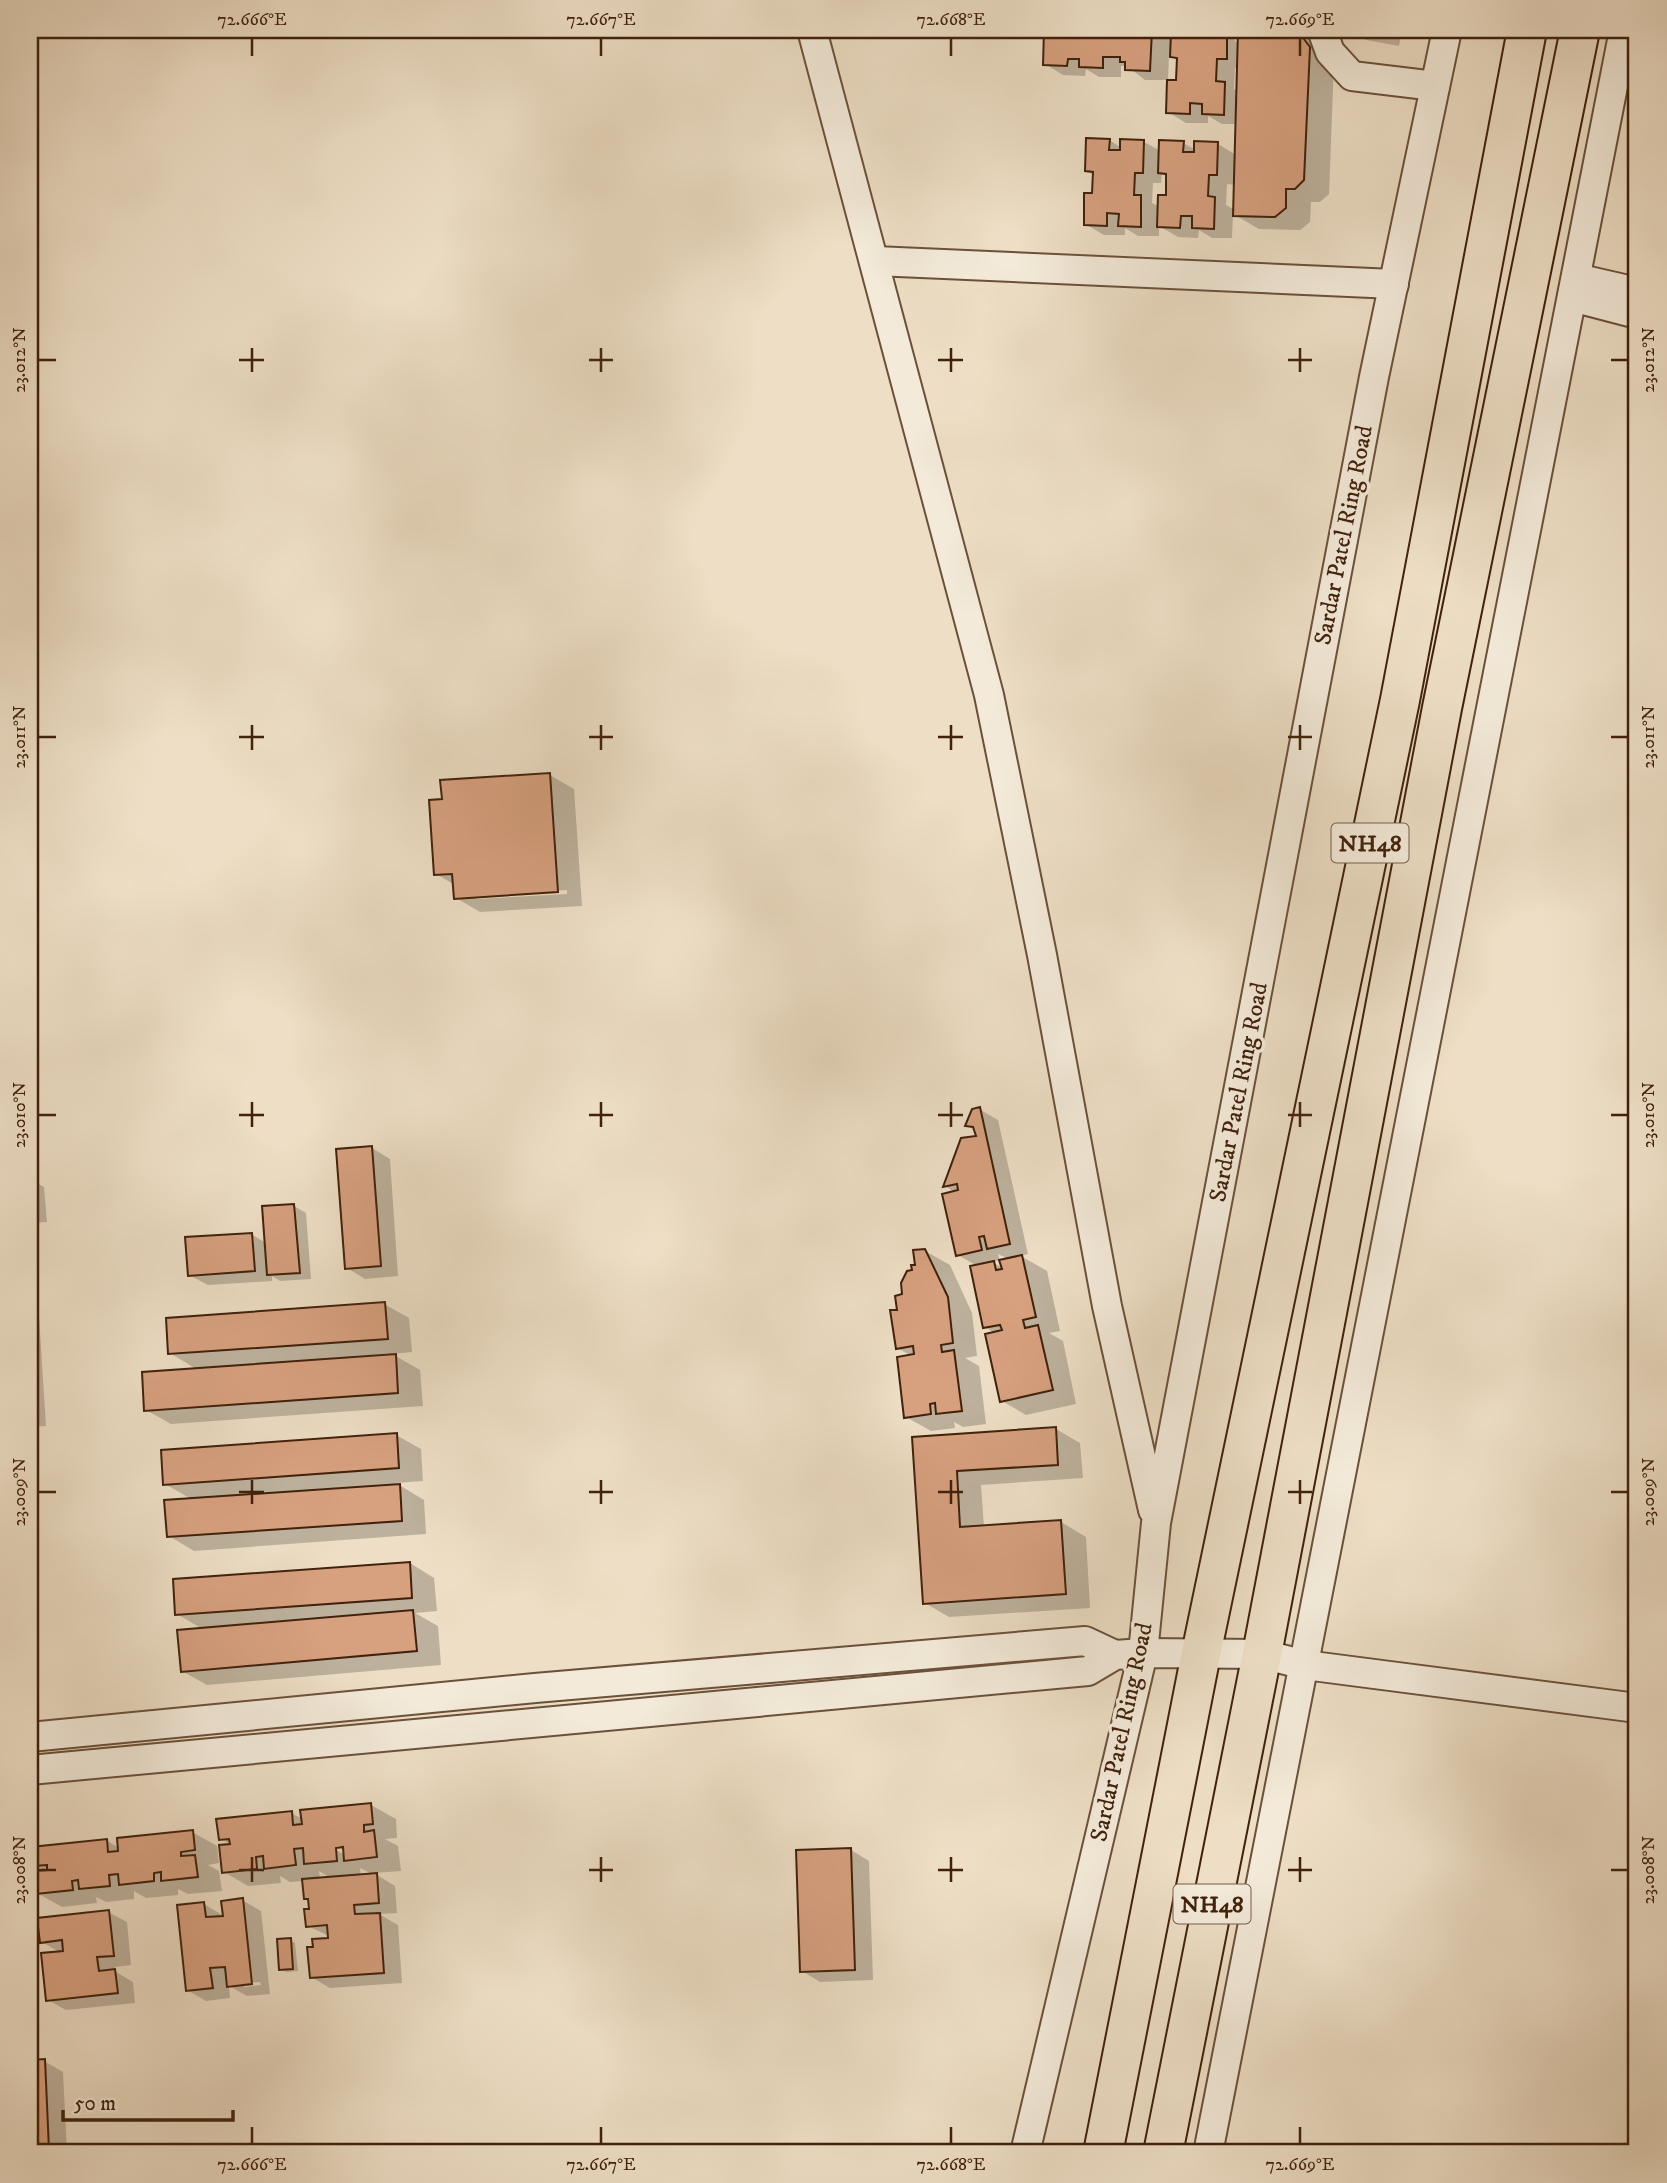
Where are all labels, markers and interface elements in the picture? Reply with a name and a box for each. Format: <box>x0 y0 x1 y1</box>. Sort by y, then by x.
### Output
text: 72.666°E <box>217 9 287 31</box>
text: 72.667°E <box>566 9 636 31</box>
text: 72.668°E <box>916 9 986 31</box>
text: 72.669°E <box>1265 9 1335 31</box>
text: 23.012°N <box>9 327 31 393</box>
text: 23.012°N <box>1638 327 1660 393</box>
street label: Sardar Patel Ring Road <box>1308 423 1380 648</box>
text: 23.011°N <box>9 705 31 769</box>
text: 23.011°N <box>1638 705 1660 769</box>
road number: NH48 <box>1332 824 1408 862</box>
street label: Sardar Patel Ring Road <box>1203 980 1275 1205</box>
text: 23.010°N <box>9 1082 31 1148</box>
text: 23.010°N <box>1638 1082 1660 1148</box>
text: 23.009°N <box>9 1457 31 1526</box>
text: 23.009°N <box>1638 1457 1660 1526</box>
street label: Sardar Patel Ring Road <box>1084 1620 1160 1844</box>
text: 23.008°N <box>9 1835 31 1904</box>
text: 23.008°N <box>1638 1835 1660 1904</box>
road number: NH48 <box>1174 1884 1250 1924</box>
scale bar <box>63 2078 233 2122</box>
text: 50 m <box>74 2091 116 2117</box>
text: 72.666°E <box>217 2154 287 2176</box>
text: 72.667°E <box>566 2154 636 2176</box>
text: 72.668°E <box>916 2154 986 2176</box>
text: 72.669°E <box>1265 2154 1335 2176</box>

